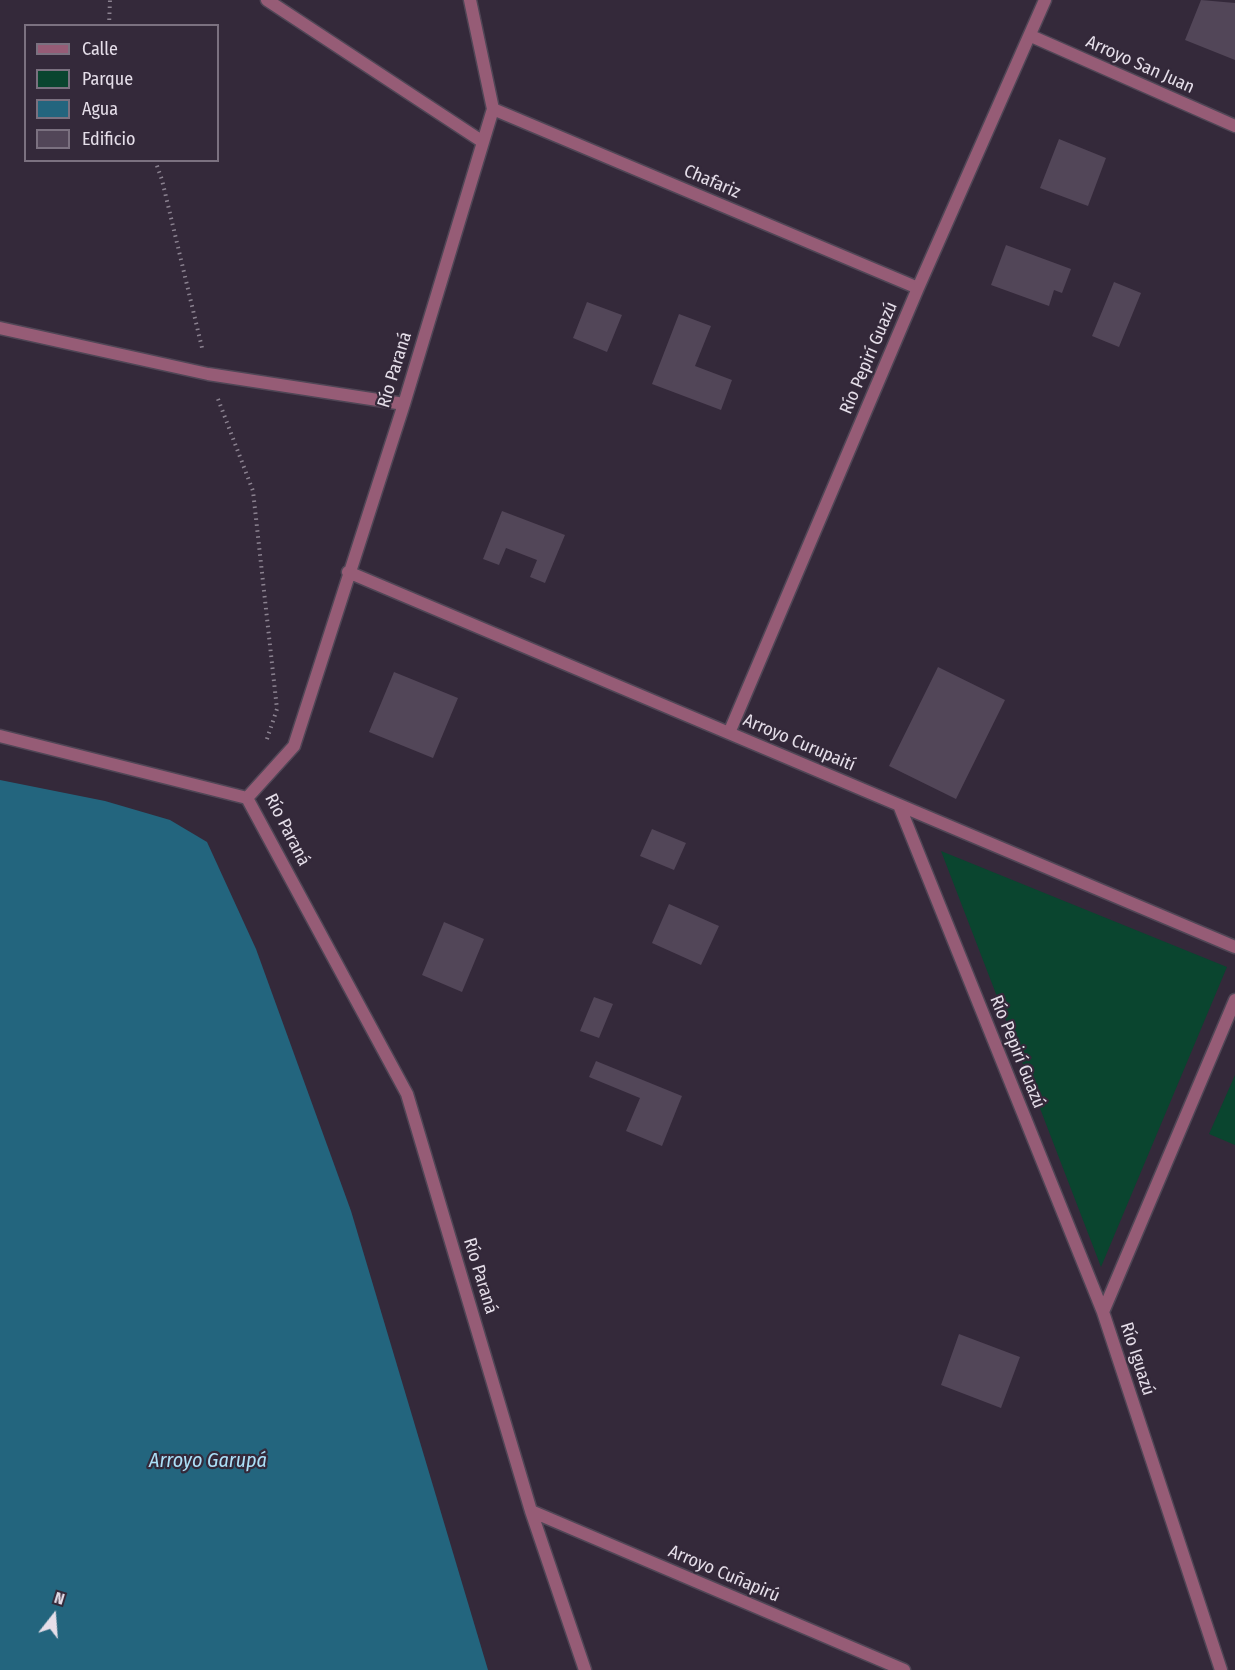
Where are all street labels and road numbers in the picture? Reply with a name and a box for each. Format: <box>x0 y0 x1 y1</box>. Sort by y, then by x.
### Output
street label: Arroyo San Juan <box>1082 31 1198 99</box>
street label: Chafariz <box>681 161 743 203</box>
street label: Río Pepirí Guazú <box>836 299 902 417</box>
street label: Río Paraná <box>373 329 417 411</box>
street label: Arroyo Curupaití <box>740 710 858 776</box>
street label: Río Paraná <box>260 790 314 870</box>
street label: Río Pepirí Guazú <box>985 992 1049 1112</box>
street label: Río Paraná <box>458 1235 502 1317</box>
street label: Río Iguazú <box>1115 1320 1159 1398</box>
street label: Arroyo Cuñapirú <box>665 1541 783 1607</box>

